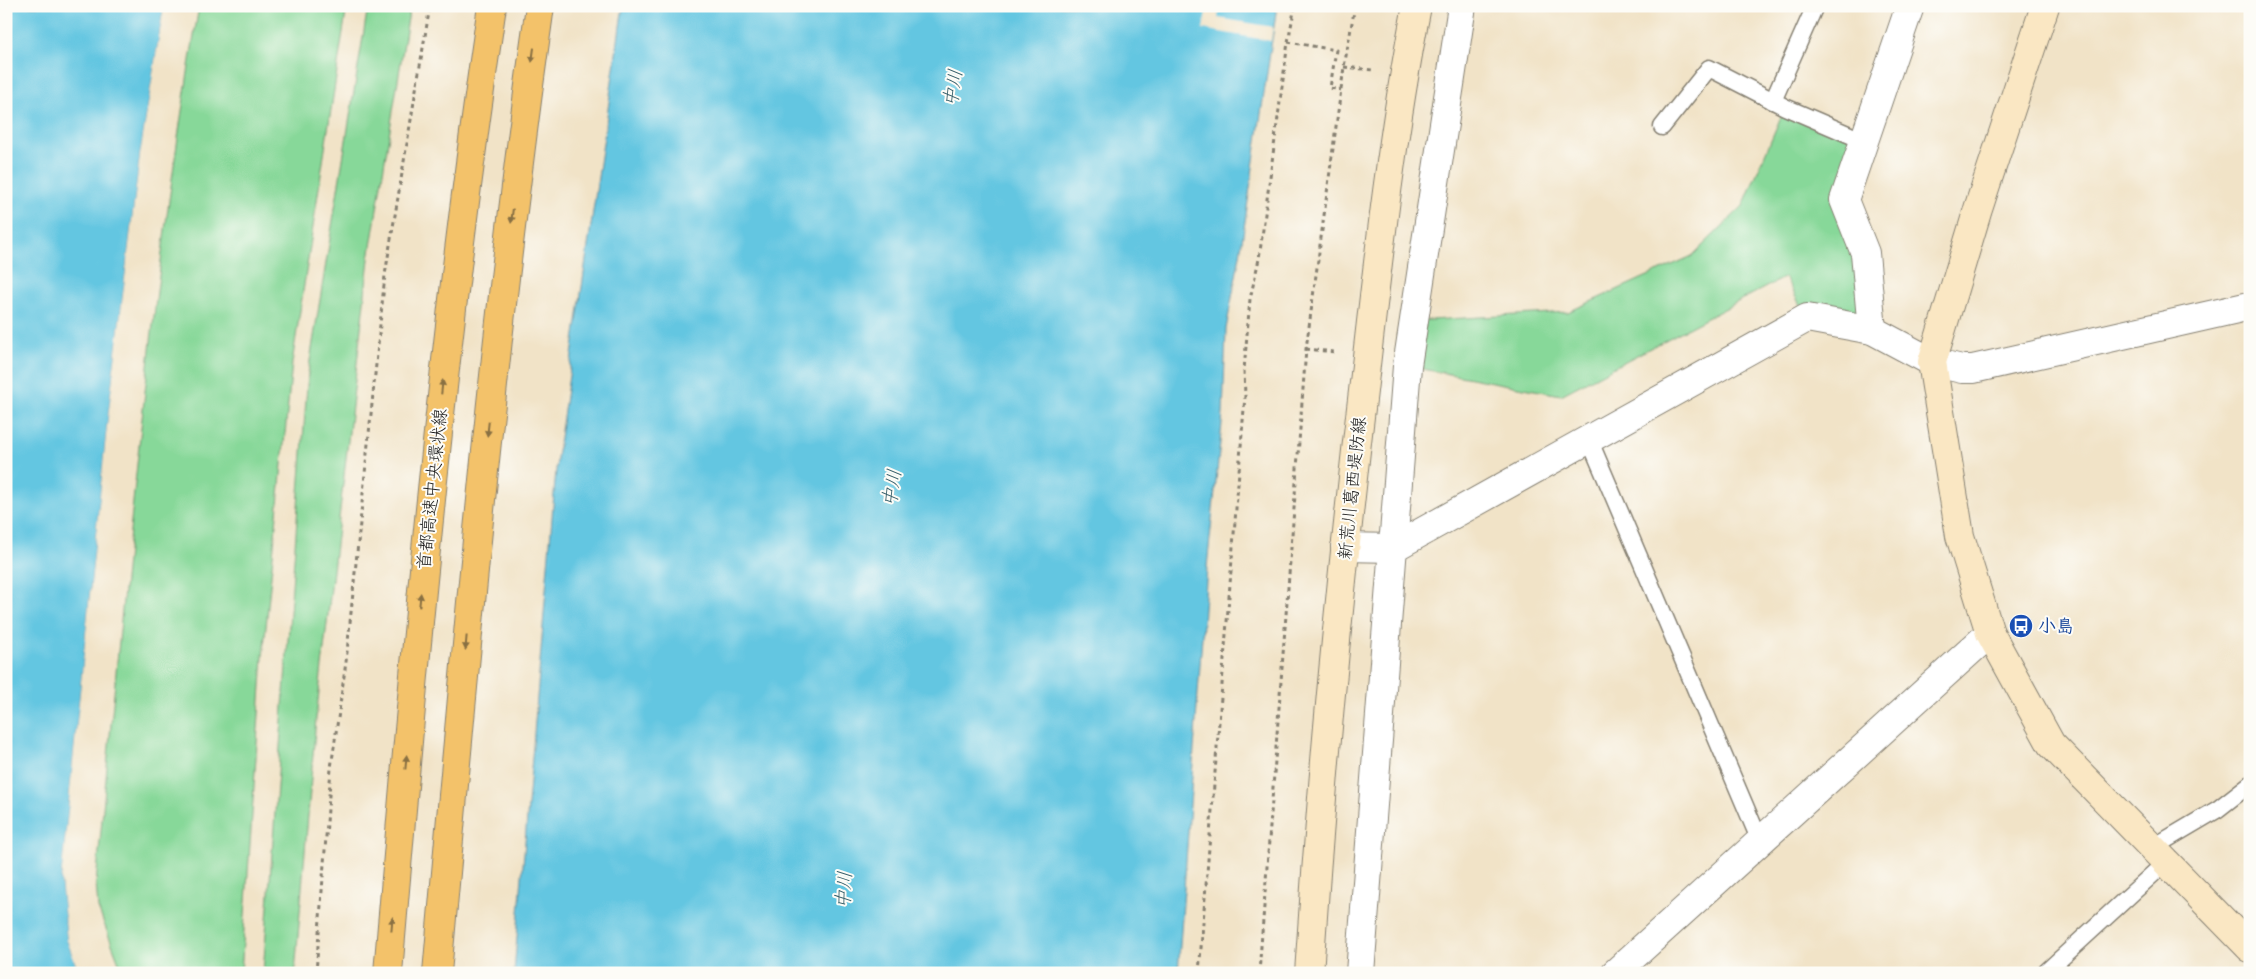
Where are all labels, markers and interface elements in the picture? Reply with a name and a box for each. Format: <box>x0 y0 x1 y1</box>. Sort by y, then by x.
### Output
one-way arrow <box>529 47 537 63</box>
water label: 中川 <box>938 68 971 109</box>
one-way arrow <box>508 208 516 224</box>
one-way arrow <box>438 378 446 394</box>
street label: 首都高速中央環状線 <box>413 407 455 571</box>
street label: 新荒川葛西堤防線 <box>1334 415 1374 561</box>
one-way arrow <box>484 421 492 437</box>
water label: 中川 <box>877 468 910 509</box>
one-way arrow <box>417 592 425 608</box>
bus stop icon: 小島 <box>2008 613 2034 639</box>
place label: 小島 <box>2038 615 2074 641</box>
one-way arrow <box>462 635 470 651</box>
one-way arrow <box>402 754 410 770</box>
water label: 中川 <box>831 870 860 910</box>
one-way arrow <box>389 916 397 932</box>

